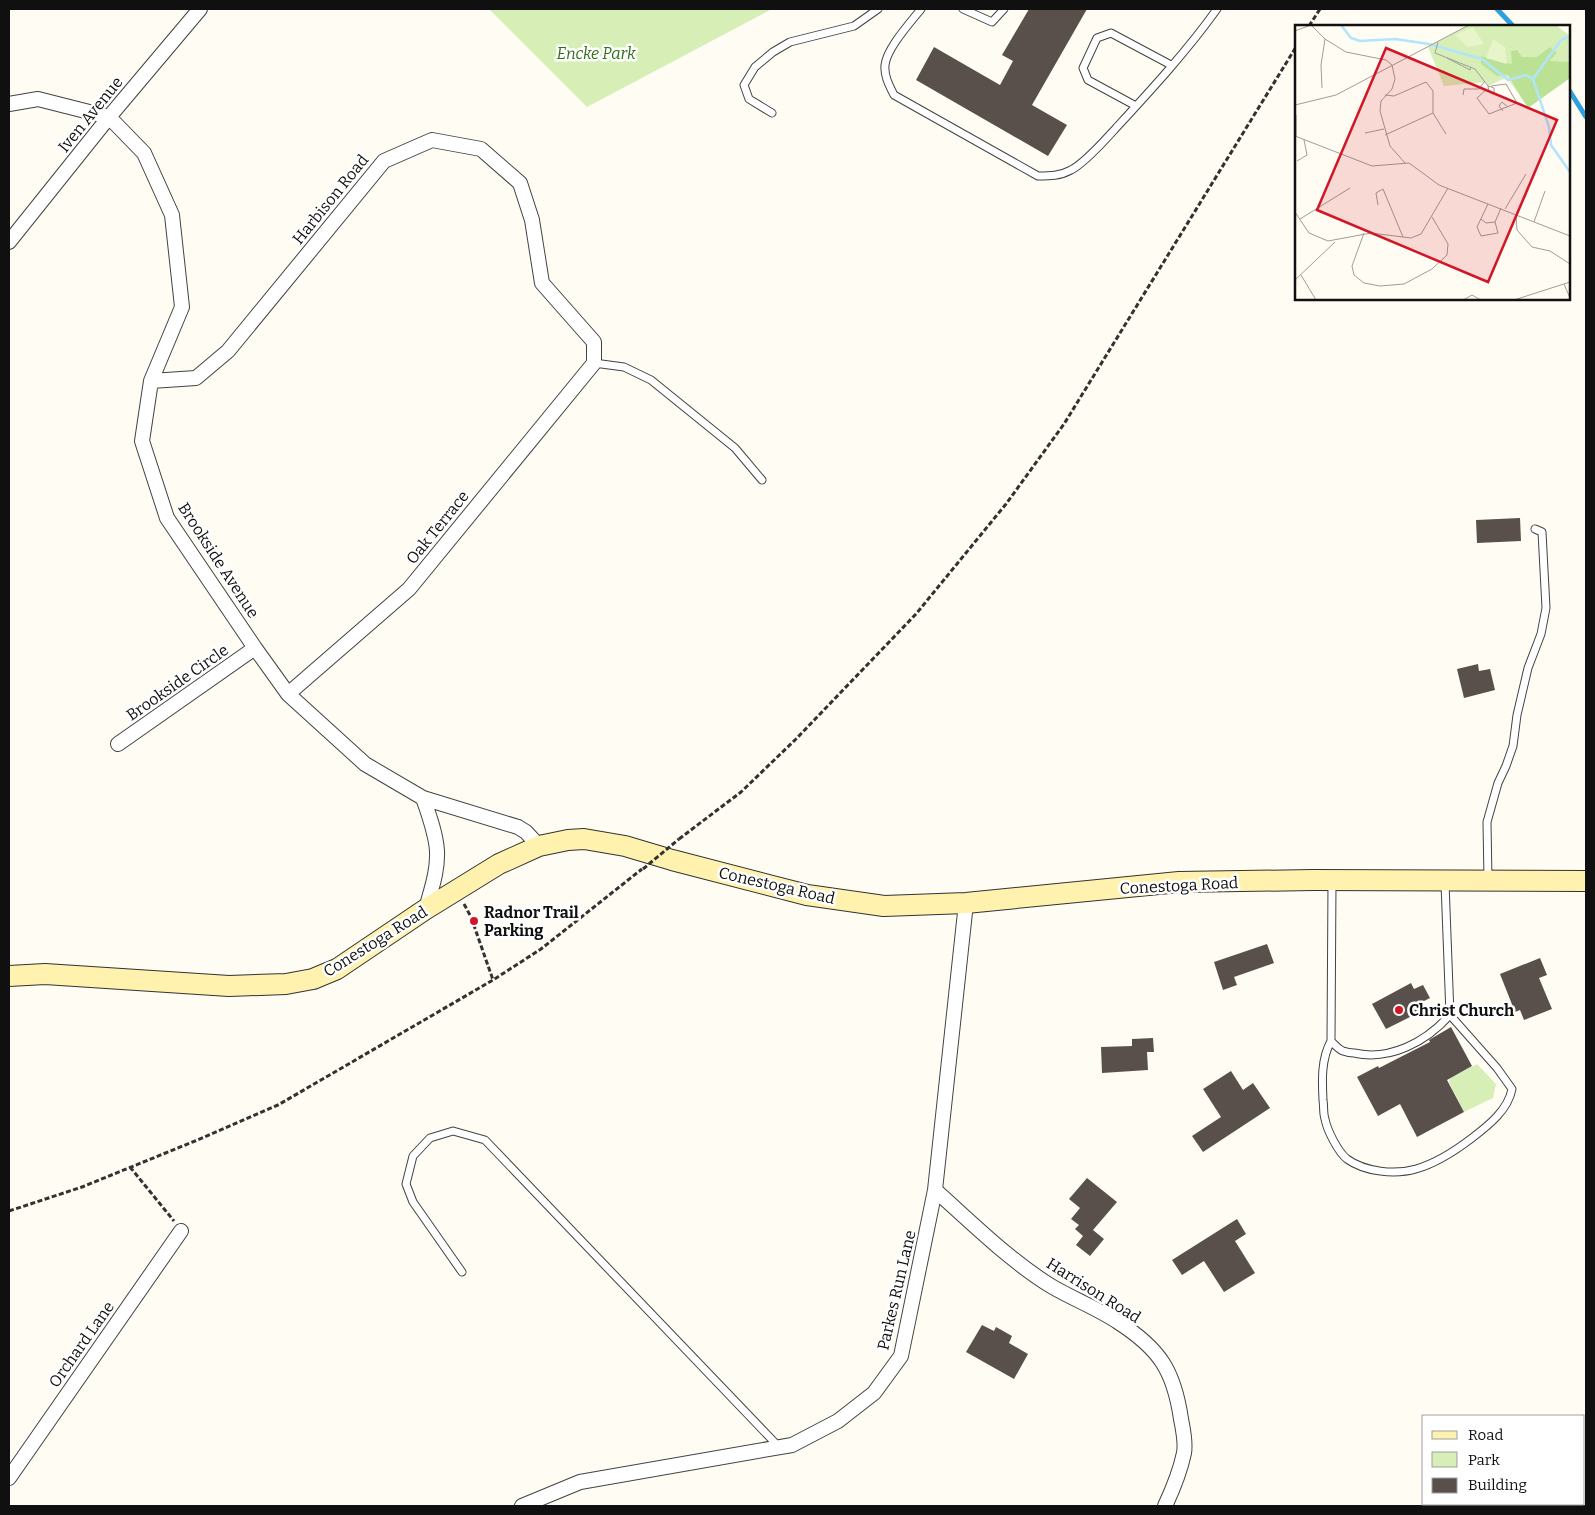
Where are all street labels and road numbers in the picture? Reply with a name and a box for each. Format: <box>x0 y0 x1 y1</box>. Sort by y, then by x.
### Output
street label: Iven Avenue <box>54 73 127 156</box>
street label: Harbison Road <box>288 150 373 248</box>
street label: Oak Terrace <box>402 487 473 568</box>
street label: Brookside Avenue <box>174 499 263 622</box>
street label: Brookside Circle <box>123 640 232 725</box>
street label: Conestoga Road <box>717 863 837 908</box>
street label: Conestoga Road <box>1119 873 1239 898</box>
street label: Conestoga Road <box>320 902 431 981</box>
street label: Parkes Run Lane <box>873 1228 920 1352</box>
street label: Harrison Road <box>1043 1254 1145 1327</box>
street label: Orchard Lane <box>45 1298 118 1391</box>

